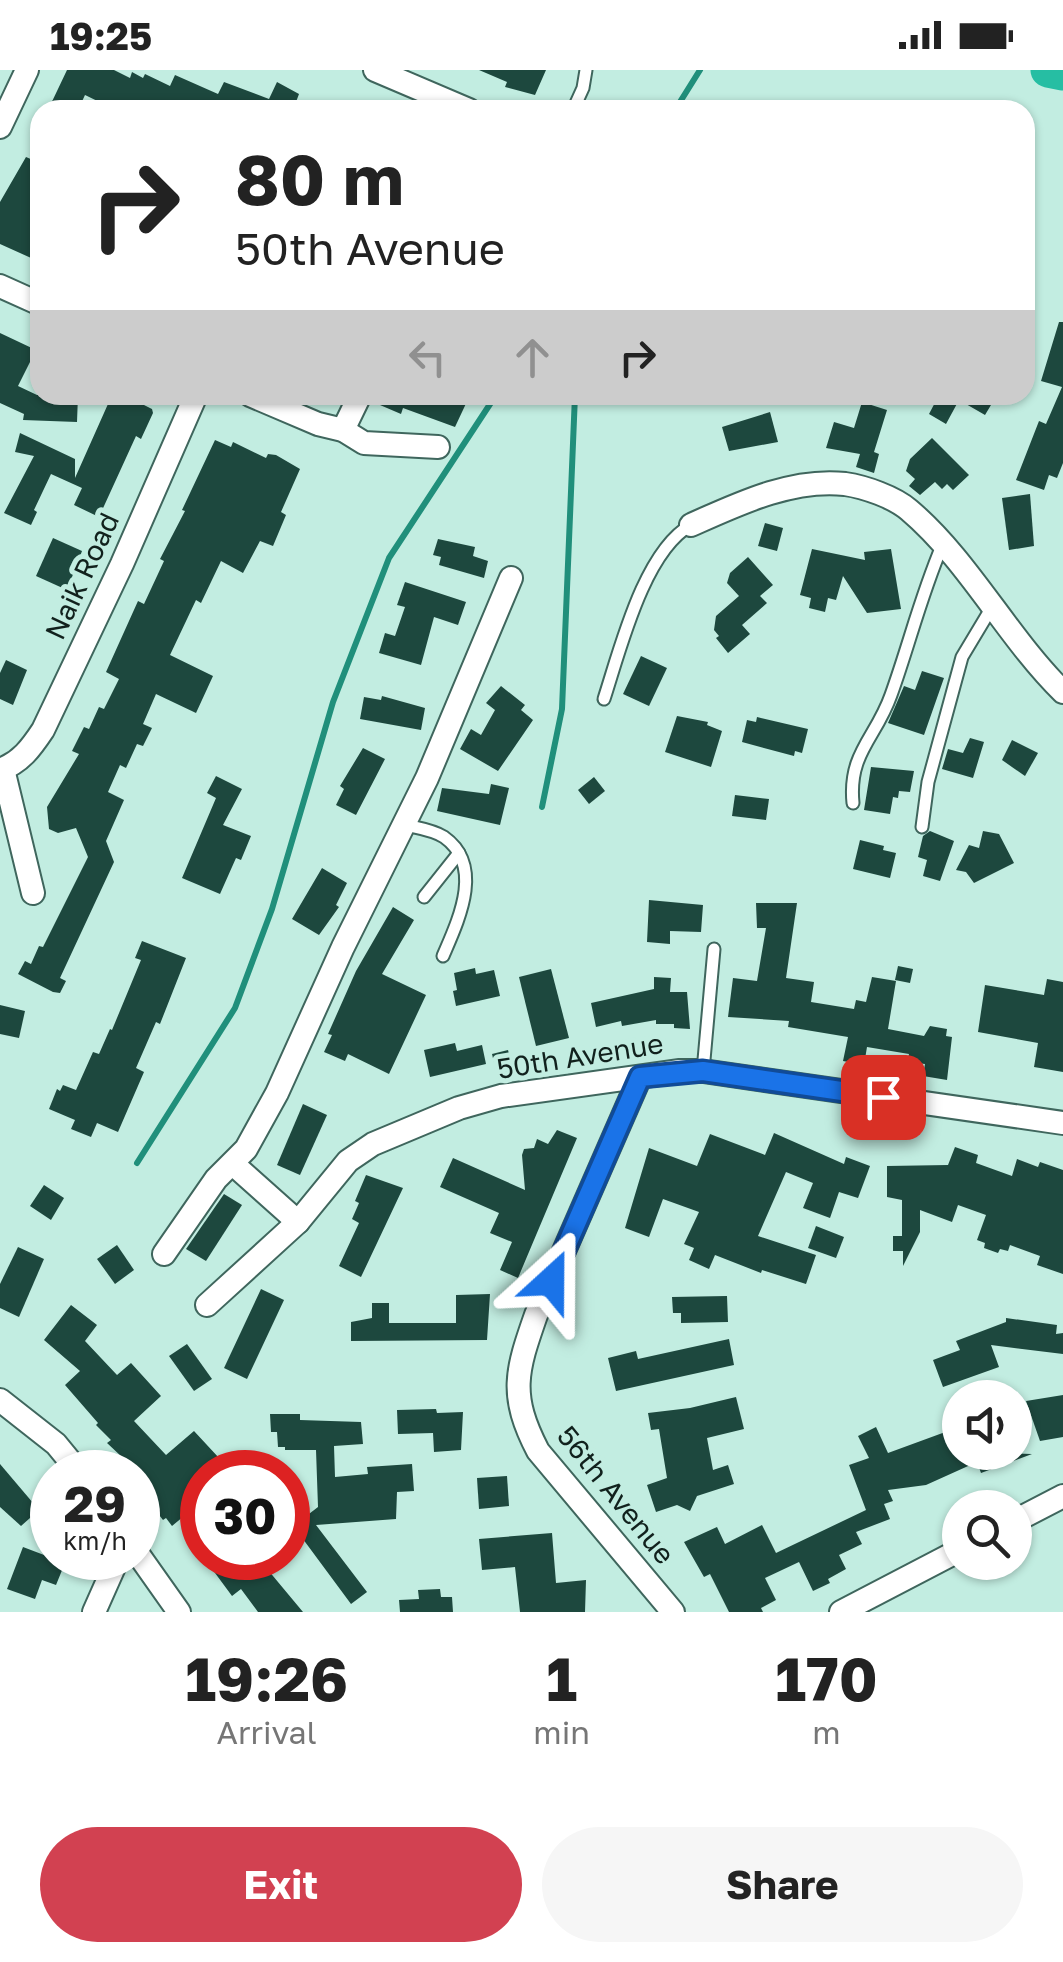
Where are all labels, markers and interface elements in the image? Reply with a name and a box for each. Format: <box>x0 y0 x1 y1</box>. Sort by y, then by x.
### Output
text: 19:25 <box>50 13 152 58</box>
text: 80 m <box>235 136 404 220</box>
icon: right <box>70 140 200 270</box>
text: 50th Avenue <box>235 221 505 275</box>
icon: left <box>400 330 455 385</box>
icon: ahead <box>505 330 560 385</box>
icon: right <box>610 330 665 385</box>
street label: Naik Road <box>38 507 125 644</box>
street label: 50th Avenue <box>494 1026 665 1085</box>
pin <box>841 1055 926 1140</box>
icon: arrive <box>856 1070 911 1125</box>
position arrow <box>499 1229 603 1333</box>
map controls <box>942 1380 1032 1580</box>
button: sound <box>942 1380 1032 1470</box>
street label: 56th Avenue <box>551 1419 682 1570</box>
speed limit sign: 30 <box>180 1450 310 1580</box>
text: 29 <box>64 1473 126 1533</box>
button: search <box>942 1490 1032 1580</box>
text: km/h <box>63 1525 127 1556</box>
text: 19:26 <box>185 1642 348 1714</box>
text: 1 <box>546 1642 577 1714</box>
text: 170 <box>775 1642 878 1714</box>
text: Arrival <box>217 1713 317 1751</box>
text: min <box>533 1713 590 1751</box>
text: m <box>812 1713 841 1751</box>
button: Exit <box>40 1827 522 1942</box>
button: Share <box>542 1827 1023 1942</box>

